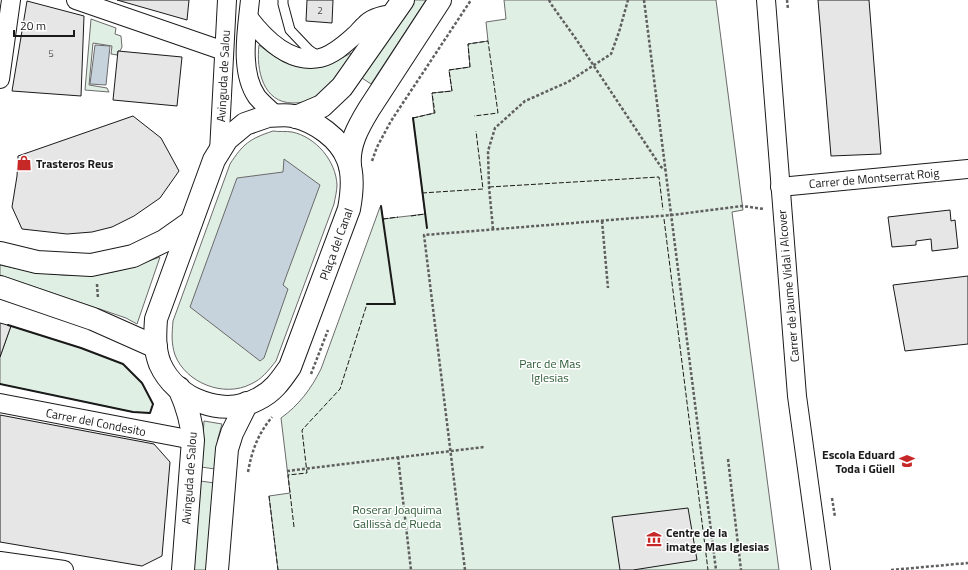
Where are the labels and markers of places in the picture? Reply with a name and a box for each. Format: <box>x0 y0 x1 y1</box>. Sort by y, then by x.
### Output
shop icon: Trasteros Reus <box>15 154 33 172</box>
place label: Trasteros Reus <box>36 154 114 173</box>
place label: Escola Eduard Toda i Güell <box>822 445 895 478</box>
school or university icon: Escola Eduard Toda i Güell <box>898 452 916 470</box>
place label: Centre de la imatge Mas Iglesias <box>666 523 770 556</box>
museum icon: Centre de la imatge Mas Iglesias <box>645 530 663 548</box>

